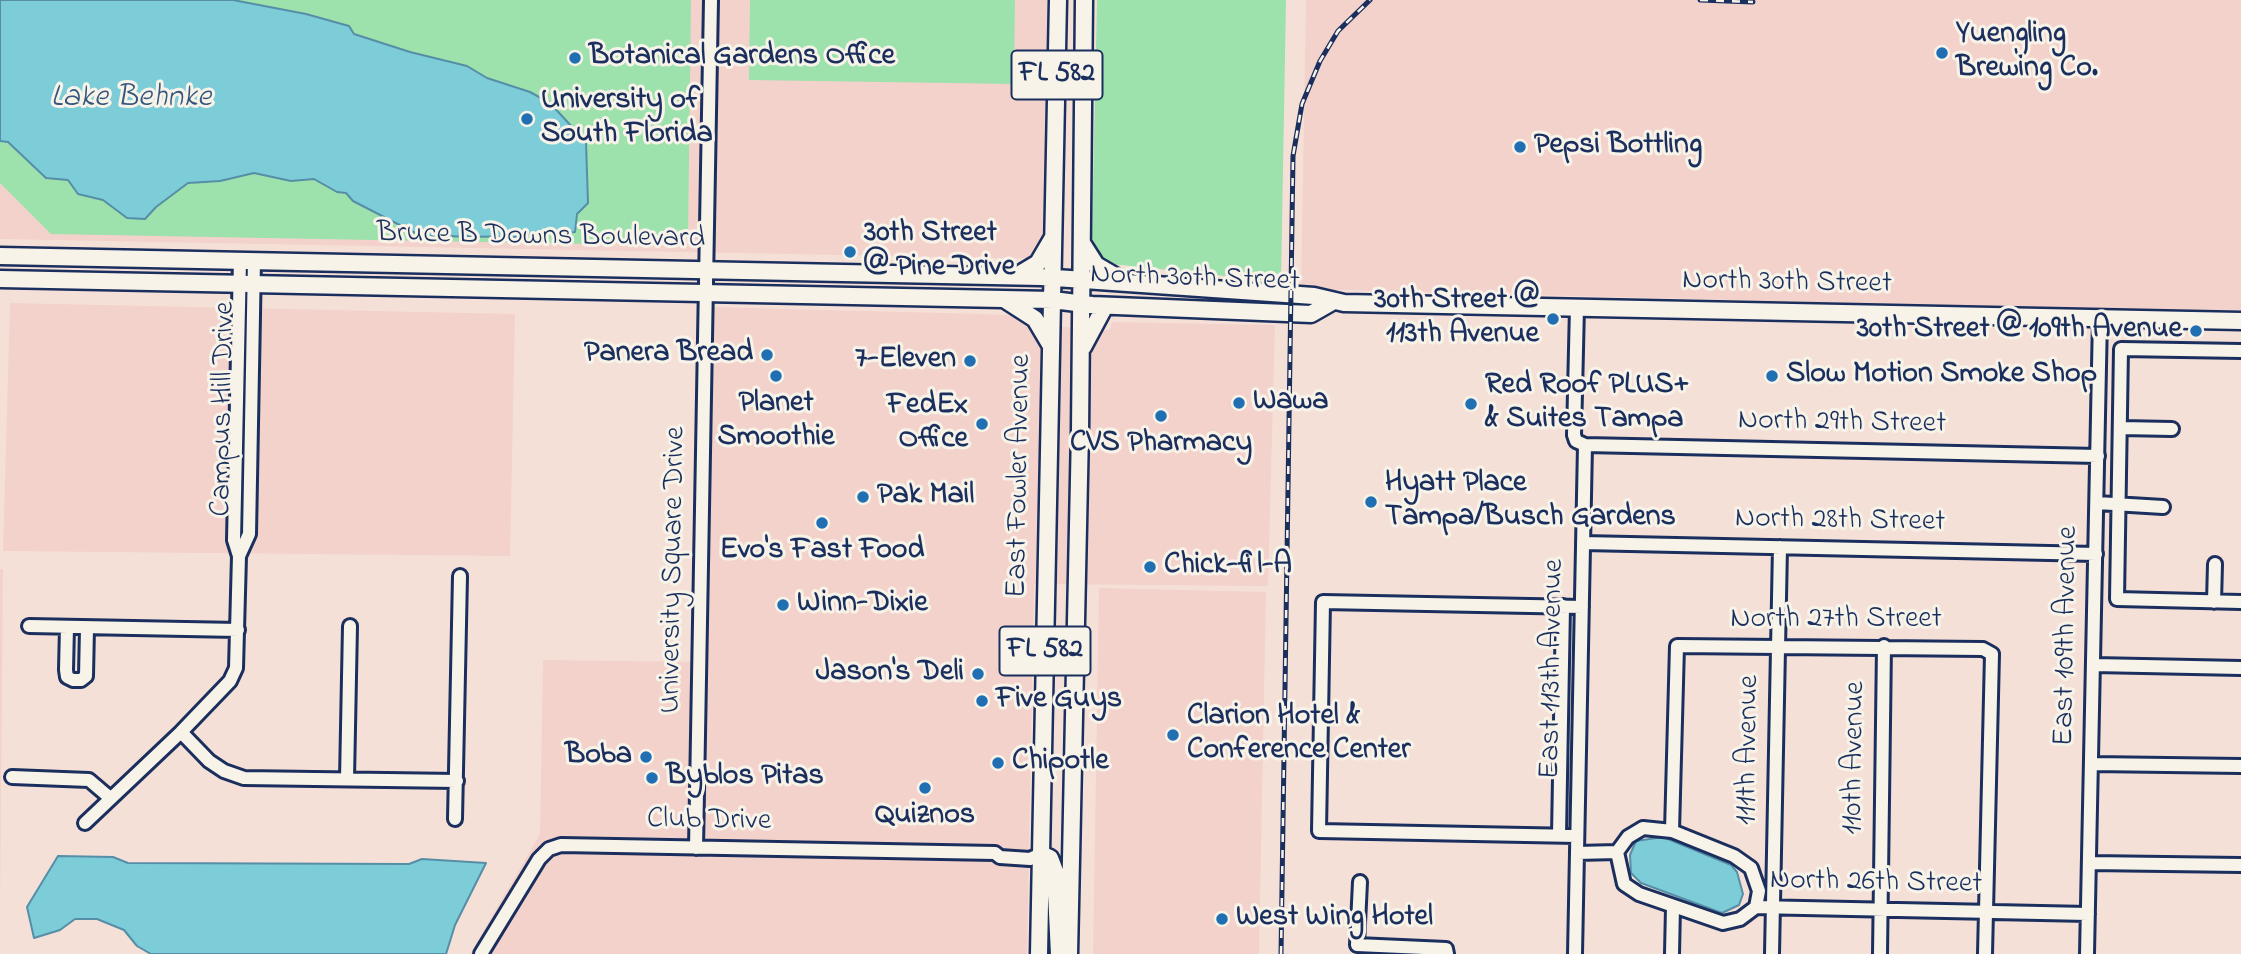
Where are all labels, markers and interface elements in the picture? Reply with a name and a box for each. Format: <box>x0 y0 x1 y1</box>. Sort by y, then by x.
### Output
place label: Yuengling Brewing Co. <box>1956 18 2098 88</box>
place label: Botanical Gardens Office <box>589 40 895 76</box>
marker: Yuengling Brewing Co. <box>1934 45 1950 61</box>
marker: Botanical Gardens Office <box>567 50 583 66</box>
road number: FL 582 <box>1012 50 1102 100</box>
water label: Lake Behnke <box>51 81 211 119</box>
place label: University of South Florida <box>541 84 713 154</box>
marker: University of South Florida <box>519 111 535 127</box>
place label: Pepsi Bottling <box>1534 129 1702 165</box>
marker: Pepsi Bottling <box>1512 139 1528 155</box>
street label: Bruce B Downs Boulevard <box>376 217 706 259</box>
place label: 30th Street @ Pine Drive <box>864 217 1015 288</box>
marker: 30th Street @ Pine Drive <box>842 244 858 260</box>
street label: North 30th Street <box>1090 258 1300 302</box>
street label: North 30th Street <box>1682 264 1892 304</box>
place label: 30th Street @ 113th Avenue <box>1374 284 1539 354</box>
street label: Campus Hill Drive <box>205 301 245 517</box>
marker: 30th Street @ 113th Avenue <box>1545 311 1561 327</box>
place label: 30th Street @ 109th Avenue <box>1857 313 2182 349</box>
marker: 30th Street @ 109th Avenue <box>2188 323 2204 339</box>
place label: Panera Bread <box>584 337 753 373</box>
place label: 7-Eleven <box>855 343 956 379</box>
marker: Panera Bread <box>759 347 775 363</box>
marker: 7-Eleven <box>962 353 978 369</box>
street label: East Fowler Avenue <box>1001 354 1041 598</box>
place label: Slow Motion Smoke Shop <box>1786 358 2097 394</box>
marker: Planet Smoothie <box>768 368 784 384</box>
marker: Slow Motion Smoke Shop <box>1764 368 1780 384</box>
place label: Red Roof PLUS+ & Suites Tampa <box>1485 369 1689 440</box>
place label: Wawa <box>1253 385 1328 421</box>
place label: Planet Smoothie <box>718 387 834 457</box>
place label: FedEx Office <box>887 389 968 460</box>
marker: Wawa <box>1231 395 1247 411</box>
marker: Red Roof PLUS+ & Suites Tampa <box>1463 396 1479 412</box>
street label: North 29th Street <box>1738 404 1946 444</box>
marker: CVS Pharmacy <box>1153 408 1169 424</box>
marker: FedEx Office <box>974 416 990 432</box>
street label: University Square Drive <box>654 426 696 714</box>
place label: CVS Pharmacy <box>1070 427 1252 463</box>
place label: Hyatt Place Tampa/Busch Gardens <box>1385 467 1676 538</box>
place label: Pak Mail <box>877 479 974 515</box>
marker: Pak Mail <box>855 489 871 505</box>
marker: Hyatt Place Tampa/Busch Gardens <box>1363 494 1379 510</box>
street label: North 28th Street <box>1734 502 1946 542</box>
marker: Evo's Fast Food <box>814 515 830 531</box>
street label: East 109th Avenue <box>2048 526 2088 746</box>
place label: Evo's Fast Food <box>720 534 924 570</box>
place label: Chick-fil-A <box>1164 549 1292 585</box>
marker: Chick-fil-A <box>1142 559 1158 575</box>
street label: East 113th Avenue <box>1534 559 1574 779</box>
place label: Winn-Dixie <box>797 587 928 623</box>
marker: Winn-Dixie <box>775 597 791 613</box>
street label: North 27th Street <box>1730 603 1942 639</box>
road number: FL 582 <box>1000 626 1090 676</box>
place label: Jason's Deli <box>816 656 964 692</box>
marker: Jason's Deli <box>970 666 986 682</box>
street label: 111th Avenue <box>1731 675 1769 825</box>
street label: 110th Avenue <box>1837 681 1875 835</box>
place label: Five Guys <box>996 683 1122 719</box>
marker: Five Guys <box>974 693 990 709</box>
place label: Clarion Hotel & Conference Center <box>1187 700 1411 770</box>
marker: Clarion Hotel & Conference Center <box>1165 727 1181 743</box>
place label: Boba <box>565 739 632 775</box>
place label: Chipotle <box>1012 745 1109 781</box>
marker: Boba <box>638 749 654 765</box>
marker: Chipotle <box>990 755 1006 771</box>
place label: Byblos Pitas <box>666 760 824 796</box>
marker: Byblos Pitas <box>644 770 660 786</box>
marker: Quiznos <box>917 780 933 796</box>
place label: Quiznos <box>875 799 975 835</box>
street label: Club Drive <box>646 803 772 841</box>
street label: North 26th Street <box>1769 864 1983 904</box>
place label: West Wing Hotel <box>1236 901 1433 937</box>
marker: West Wing Hotel <box>1214 911 1230 927</box>

